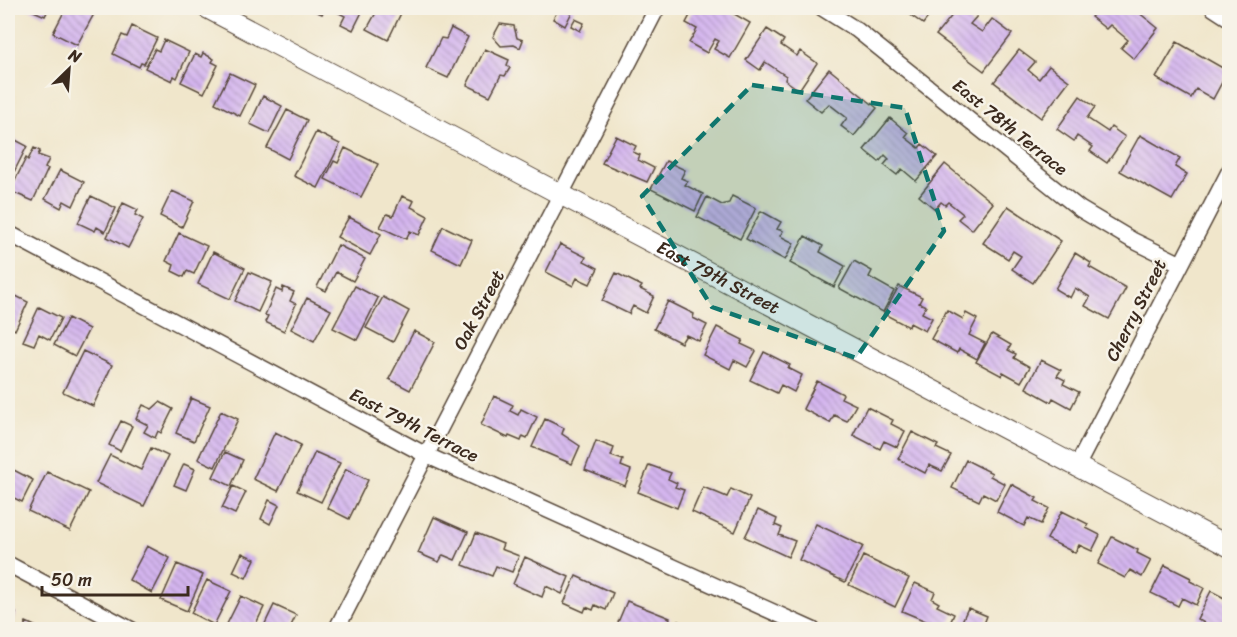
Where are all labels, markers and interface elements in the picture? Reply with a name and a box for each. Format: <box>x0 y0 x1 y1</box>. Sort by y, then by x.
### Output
north arrow <box>39 39 99 99</box>
text: N <box>63 40 87 72</box>
street label: East 78th Terrace <box>945 70 1075 184</box>
street label: East 79th Street <box>651 232 786 323</box>
street label: Cherry Street <box>1096 253 1176 367</box>
street label: Oak Street <box>444 264 514 356</box>
street label: East 79th Terrace <box>344 379 485 472</box>
scale bar <box>42 559 188 597</box>
text: 50 m <box>51 564 92 596</box>

